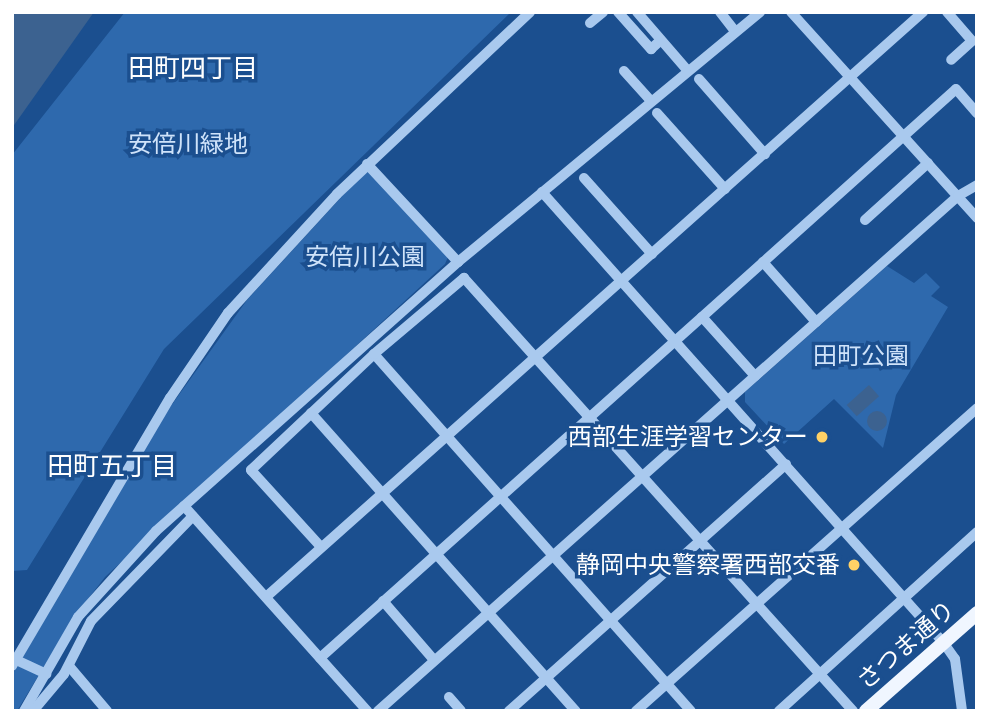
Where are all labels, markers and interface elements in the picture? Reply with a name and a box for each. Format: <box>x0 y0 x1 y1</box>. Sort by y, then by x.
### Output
district label: 田町四丁目 <box>128 53 258 85</box>
park label: 安倍川緑地 <box>128 130 248 158</box>
park label: 安倍川公園 <box>305 243 425 271</box>
park label: 田町公園 <box>813 342 909 370</box>
place label: 西部生涯学習センター <box>568 423 808 451</box>
marker: 西部生涯学習センター <box>814 429 830 445</box>
district label: 田町五丁目 <box>47 451 177 483</box>
place label: 静岡中央警察署西部交番 <box>576 551 840 579</box>
marker: 静岡中央警察署西部交番 <box>846 557 862 573</box>
street label: さつま通り <box>851 595 961 695</box>

